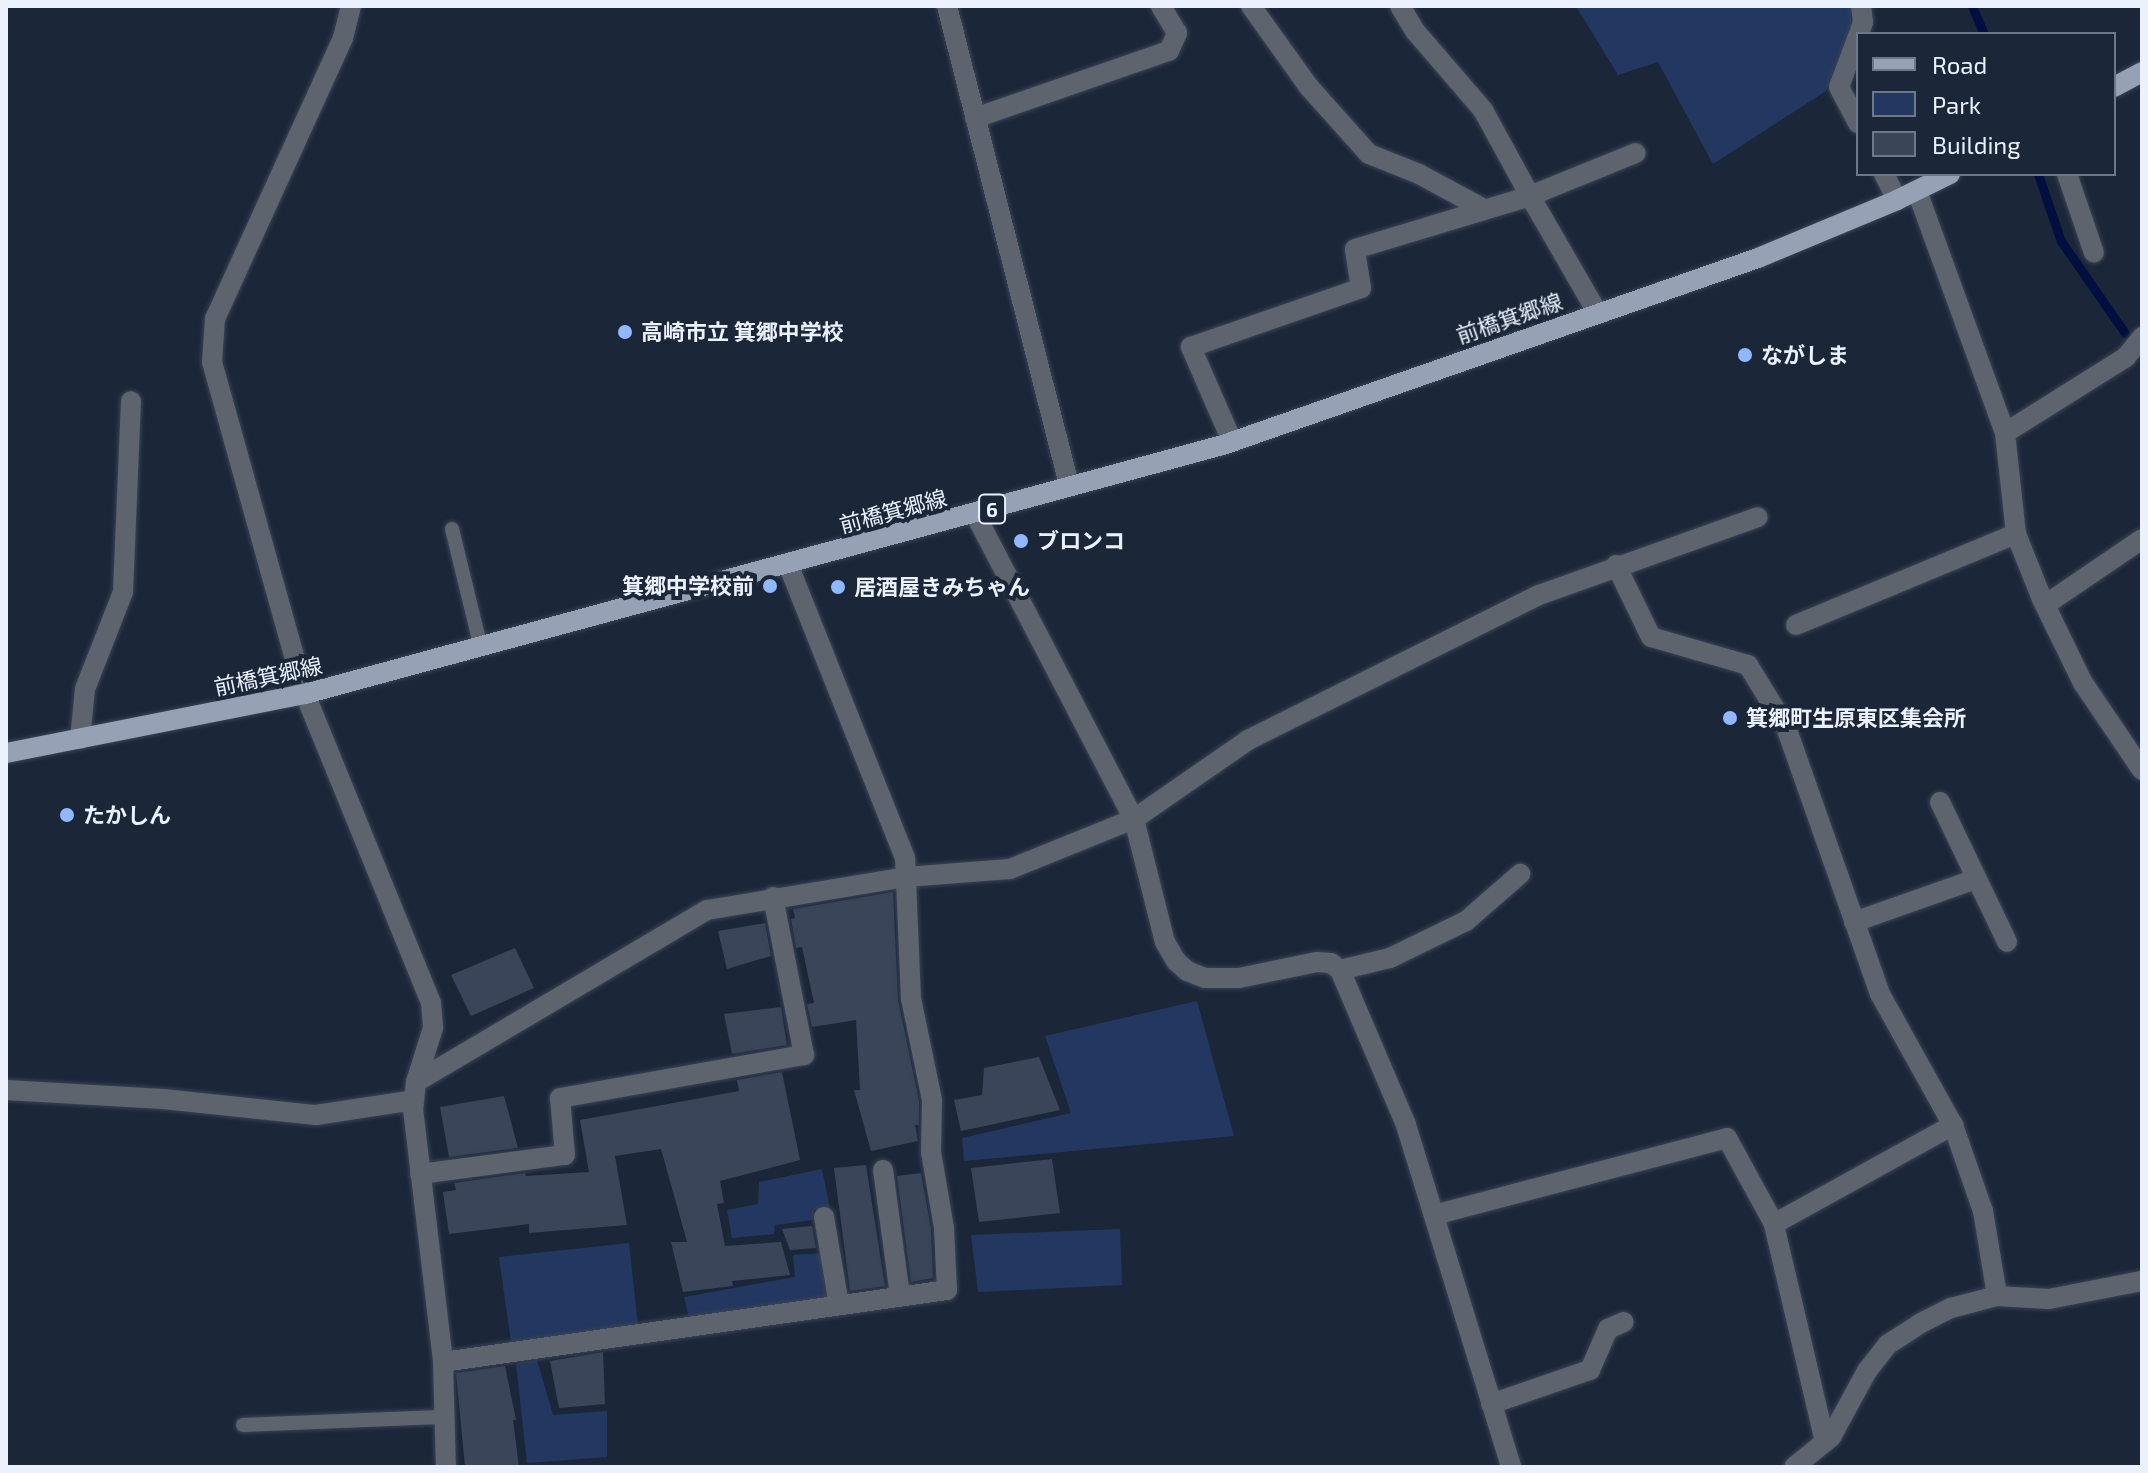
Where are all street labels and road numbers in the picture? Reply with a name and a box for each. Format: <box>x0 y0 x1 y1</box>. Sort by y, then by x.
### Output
street label: 前橋箕郷線 <box>1453 288 1565 348</box>
street label: 前橋箕郷線 <box>836 484 950 538</box>
road number: 6 <box>978 493 1006 525</box>
street label: 前橋箕郷線 <box>211 652 325 700</box>

